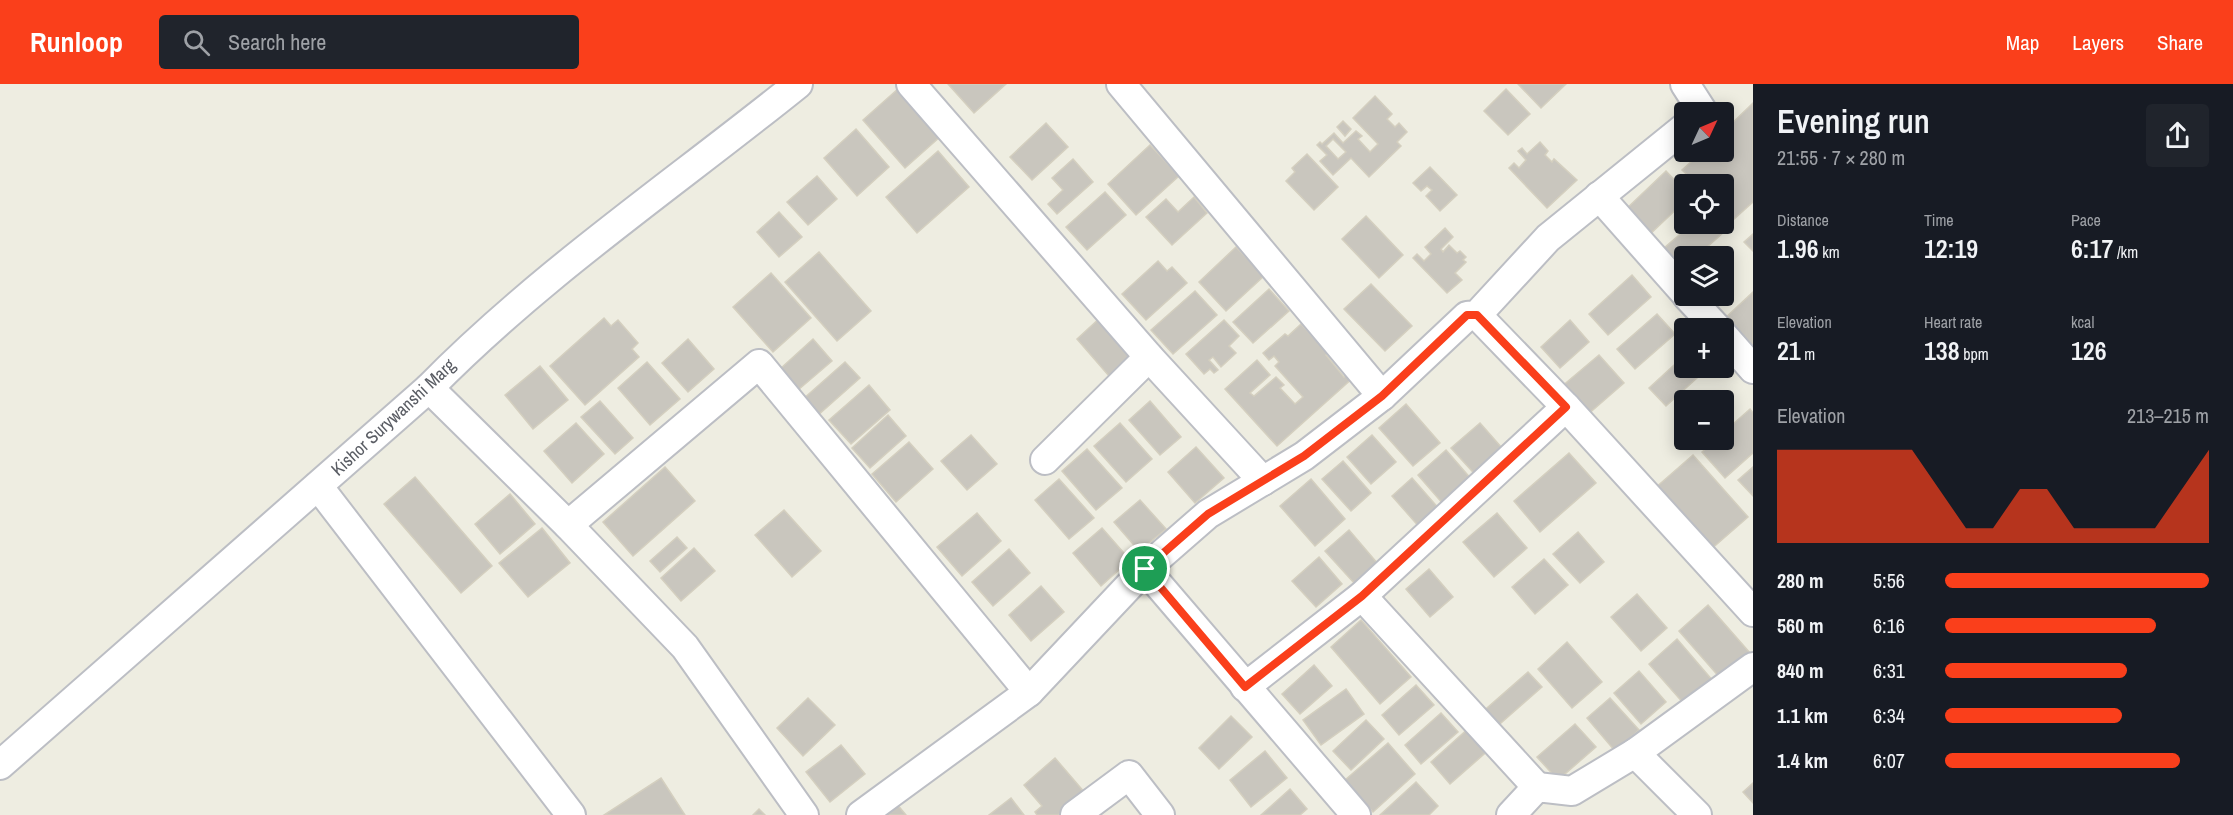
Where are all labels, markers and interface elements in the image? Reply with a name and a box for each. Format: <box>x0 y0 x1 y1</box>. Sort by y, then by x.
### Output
search box <box>159 15 579 69</box>
text: Runloop <box>30 23 123 61</box>
icon: search <box>180 26 213 59</box>
text: Search here <box>228 27 326 57</box>
text: Map <box>2006 28 2039 57</box>
text: Layers <box>2072 28 2124 57</box>
text: Share <box>2157 28 2203 57</box>
text: Evening run <box>1777 99 1930 143</box>
north arrow <box>1674 102 1734 162</box>
map controls <box>1674 102 1734 450</box>
button: share <box>2146 104 2209 167</box>
text: 21:55 · 7 × 280 m <box>1777 144 1905 171</box>
button: locate <box>1674 174 1734 234</box>
text: Distance <box>1777 209 1829 231</box>
text: Time <box>1924 209 1954 231</box>
text: Pace <box>2071 209 2101 231</box>
text: 1.96 <box>1777 231 1819 266</box>
text: 12:19 <box>1924 231 1978 266</box>
text: 6:17 <box>2071 231 2113 266</box>
text: km <box>1819 241 1840 263</box>
text: /km <box>2113 241 2138 263</box>
button: layers <box>1674 246 1734 306</box>
text: Elevation <box>1777 311 1832 333</box>
text: Heart rate <box>1924 311 1982 333</box>
text: kcal <box>2071 311 2094 333</box>
button: + <box>1674 318 1734 378</box>
text: 21 <box>1777 333 1801 368</box>
text: 138 <box>1924 333 1960 368</box>
text: 126 <box>2071 333 2107 368</box>
text: m <box>1801 343 1815 365</box>
text: bpm <box>1960 343 1989 365</box>
street label: Kishor Surywanshi Marg <box>325 352 461 481</box>
button: − <box>1674 390 1734 450</box>
text: Elevation <box>1777 402 1845 429</box>
text: 213–215 m <box>2127 402 2209 429</box>
pin <box>1119 543 1170 594</box>
icon: arrive <box>1128 552 1161 585</box>
text: 280 m <box>1777 567 1824 594</box>
text: 5:56 <box>1873 567 1905 594</box>
text: 560 m <box>1777 612 1824 639</box>
text: 6:16 <box>1873 612 1905 639</box>
text: 840 m <box>1777 657 1824 684</box>
text: 6:31 <box>1873 657 1905 684</box>
text: 1.1 km <box>1777 702 1828 729</box>
text: 6:34 <box>1873 702 1905 729</box>
text: 1.4 km <box>1777 747 1828 774</box>
text: 6:07 <box>1873 747 1905 774</box>

